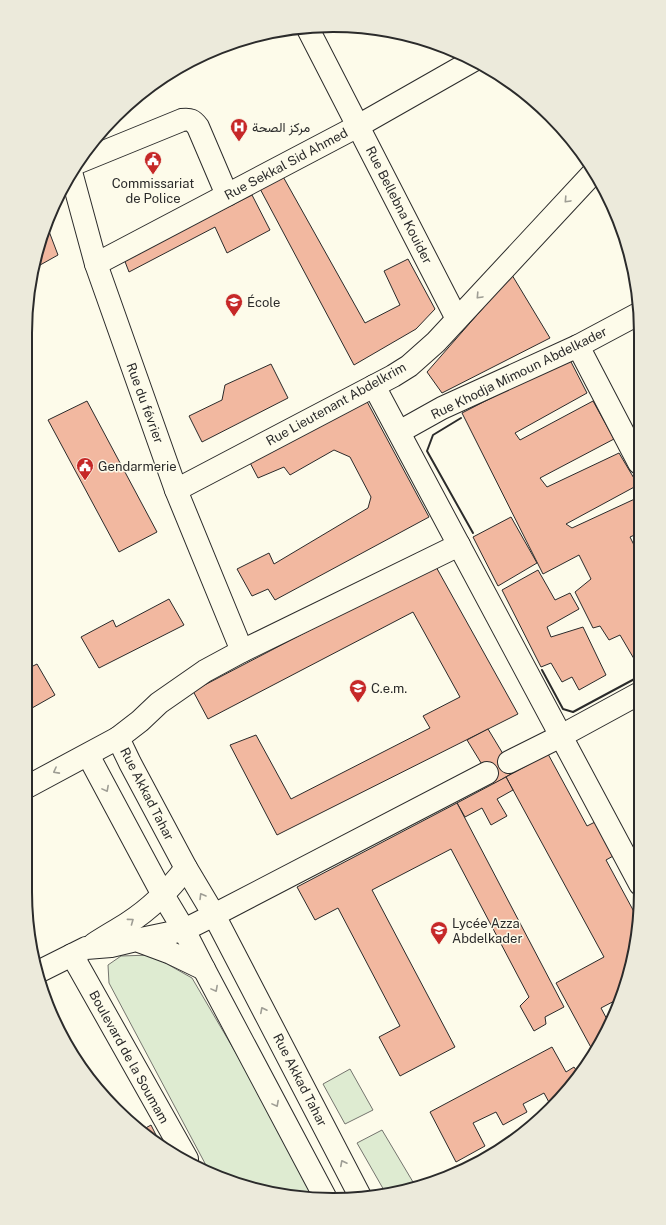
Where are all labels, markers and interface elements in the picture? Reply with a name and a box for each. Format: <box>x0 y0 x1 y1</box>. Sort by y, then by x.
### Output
hospital icon: مركز الصحة <box>229 117 249 142</box>
place label: مركز الصحة <box>252 120 310 136</box>
street label: Rue Sekkal Sid Ahmed <box>222 125 350 203</box>
street label: Rue Bellebna Kouider <box>363 144 435 266</box>
public building icon: Commissariat de Police <box>143 150 163 175</box>
place label: Commissariat de Police <box>112 176 194 206</box>
one-way arrow <box>565 195 572 203</box>
one-way arrow <box>477 291 484 298</box>
school or university icon: École <box>224 292 244 317</box>
place label: École <box>247 294 280 310</box>
street label: Rue Khodja Mimoun Abdelkader <box>428 324 610 422</box>
street label: Rue Lieutenant Abdelkrim <box>263 359 409 449</box>
street label: Rue du février <box>123 361 167 445</box>
public building icon: Gendarmerie <box>75 456 95 481</box>
place label: Gendarmerie <box>98 459 177 474</box>
school or university icon: C.e.m. <box>348 678 368 703</box>
place label: C.e.m. <box>371 681 407 696</box>
street label: Rue Akkad Tahar <box>117 745 177 843</box>
one-way arrow <box>53 766 61 774</box>
one-way arrow <box>101 785 109 792</box>
one-way arrow <box>200 893 207 900</box>
place label: Lycée Azza Abdelkader <box>452 916 523 946</box>
one-way arrow <box>127 918 134 926</box>
school or university icon: Lycée Azza Abdelkader <box>429 920 449 945</box>
one-way arrow <box>210 985 217 993</box>
street label: Boulevard de la Soumam <box>86 988 172 1126</box>
one-way arrow <box>261 1007 268 1015</box>
street label: Rue Akkad Tahar <box>270 1031 330 1129</box>
one-way arrow <box>271 1100 279 1107</box>
one-way arrow <box>340 1160 348 1167</box>

